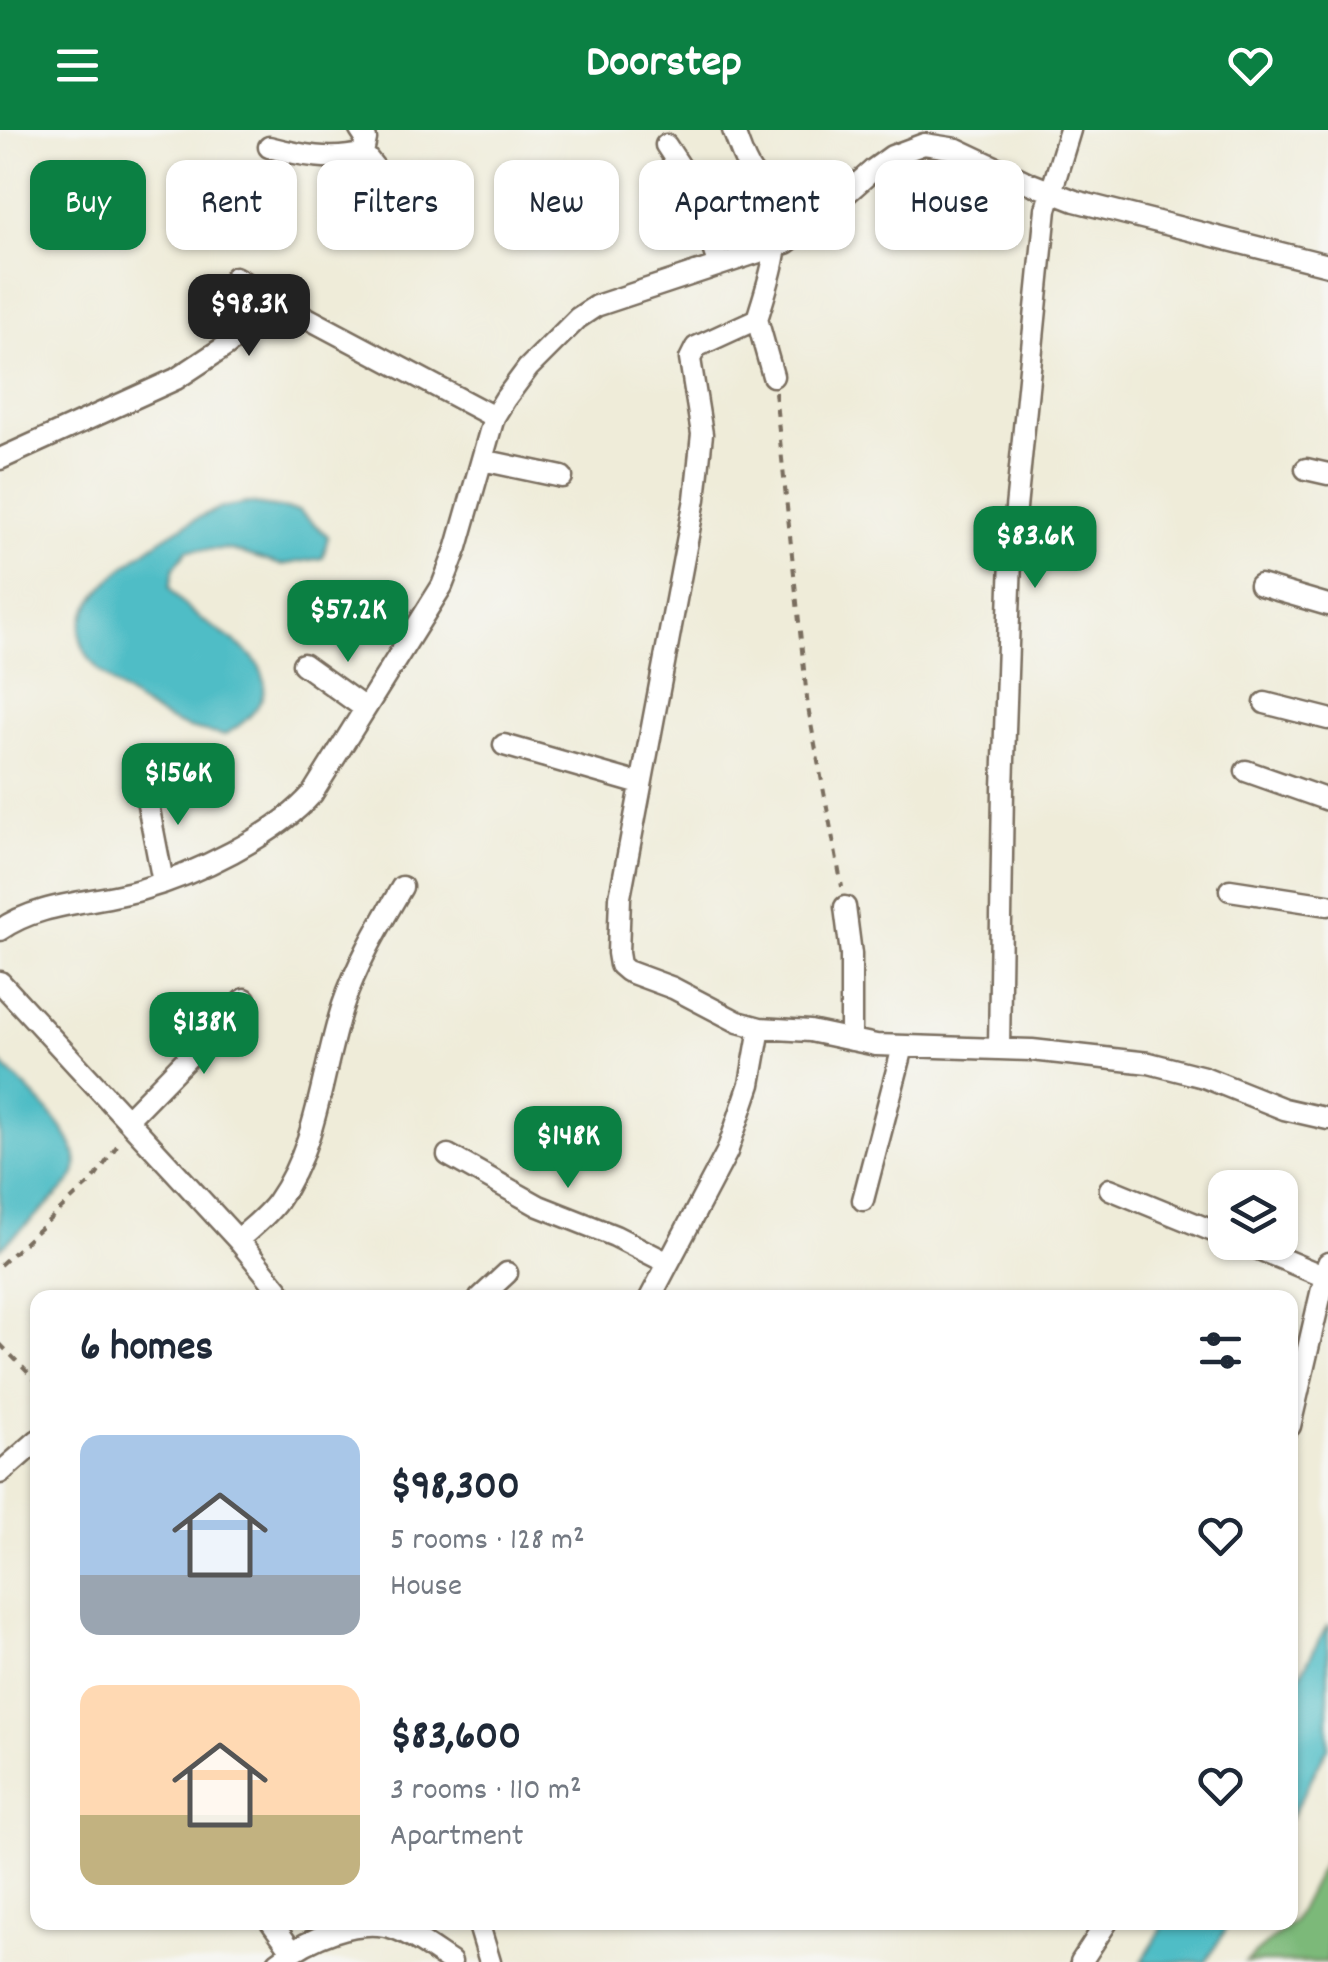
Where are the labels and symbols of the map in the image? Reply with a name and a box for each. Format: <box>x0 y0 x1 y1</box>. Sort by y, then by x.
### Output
pin: $98.3K <box>168 274 330 359</box>
pin: $83.6K <box>954 506 1116 591</box>
pin: $57.2K <box>267 580 429 665</box>
pin: $156K <box>108 743 248 828</box>
pin: $138K <box>134 992 274 1077</box>
pin: $148K <box>498 1106 638 1191</box>

